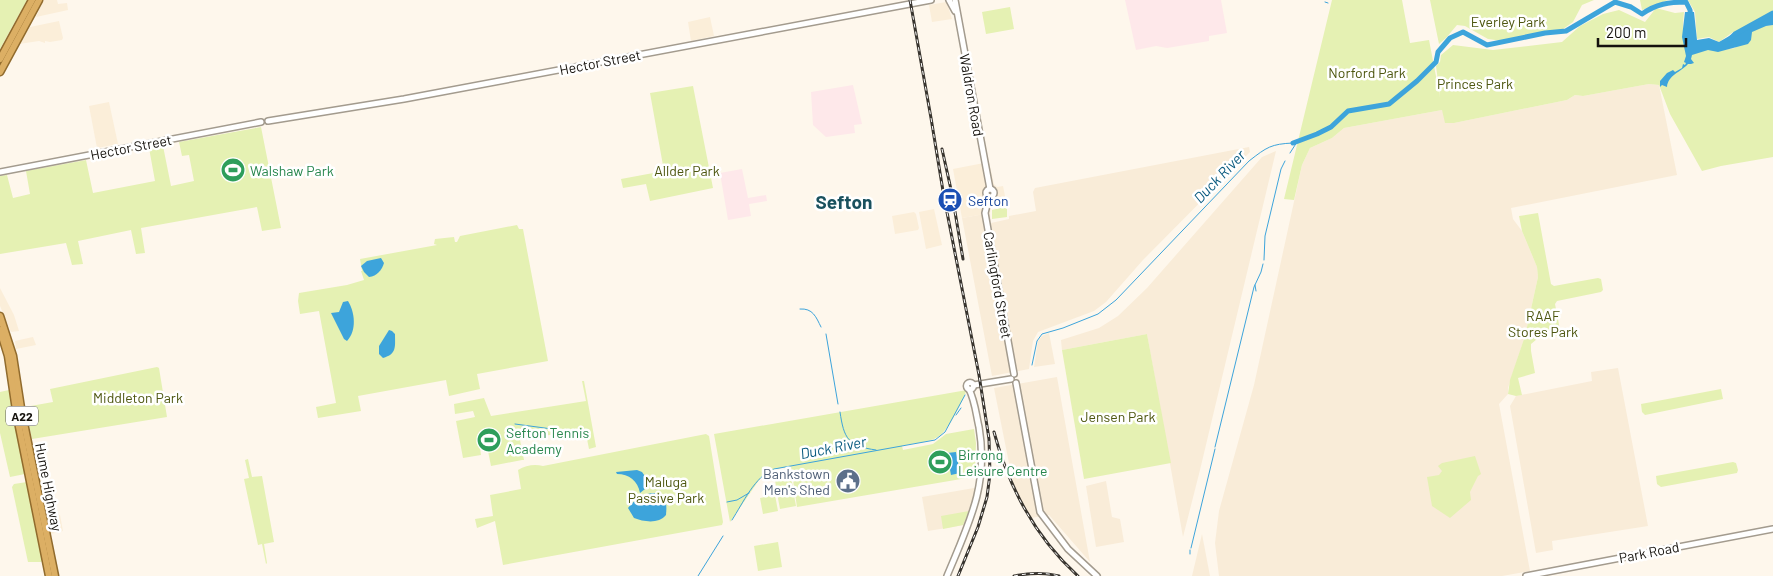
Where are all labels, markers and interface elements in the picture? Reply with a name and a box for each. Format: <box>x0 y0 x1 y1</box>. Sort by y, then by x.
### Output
park label: Everley Park <box>1471 13 1545 30</box>
scale bar <box>1598 15 1686 47</box>
text: 200 m <box>1606 23 1646 41</box>
street label: Hector Street <box>558 46 642 78</box>
street label: Waldron Road <box>956 52 988 138</box>
park label: Norford Park <box>1328 64 1406 81</box>
park label: Princes Park <box>1437 75 1513 92</box>
street label: Hector Street <box>89 131 173 163</box>
water label: Duck River <box>1189 145 1249 206</box>
sports icon: Walshaw Park <box>220 157 246 183</box>
place label: Walshaw Park <box>250 162 334 179</box>
park label: Allder Park <box>654 162 720 179</box>
station icon: Sefton <box>937 187 963 213</box>
district label: Sefton <box>816 190 872 213</box>
place label: Sefton <box>968 192 1009 209</box>
street label: Carlingford Street <box>980 230 1016 340</box>
park label: RAAF Stores Park <box>1508 307 1578 340</box>
park label: Middleton Park <box>93 389 183 406</box>
road number: A22 <box>6 406 38 426</box>
park label: Jensen Park <box>1080 408 1156 425</box>
place label: Sefton Tennis Academy <box>506 424 589 457</box>
sports icon: Sefton Tennis Academy <box>476 427 502 453</box>
water label: Duck River <box>799 432 868 462</box>
street label: Hume Highway <box>32 441 66 533</box>
place label: Birrong Leisure Centre <box>958 446 1048 479</box>
sports icon: Birrong Leisure Centre <box>927 449 953 475</box>
place label: Bankstown Men's Shed <box>763 465 830 498</box>
public building icon: Bankstown Men's Shed <box>835 468 861 494</box>
park label: Maluga Passive Park <box>628 473 704 506</box>
street label: Park Road <box>1617 538 1681 566</box>

